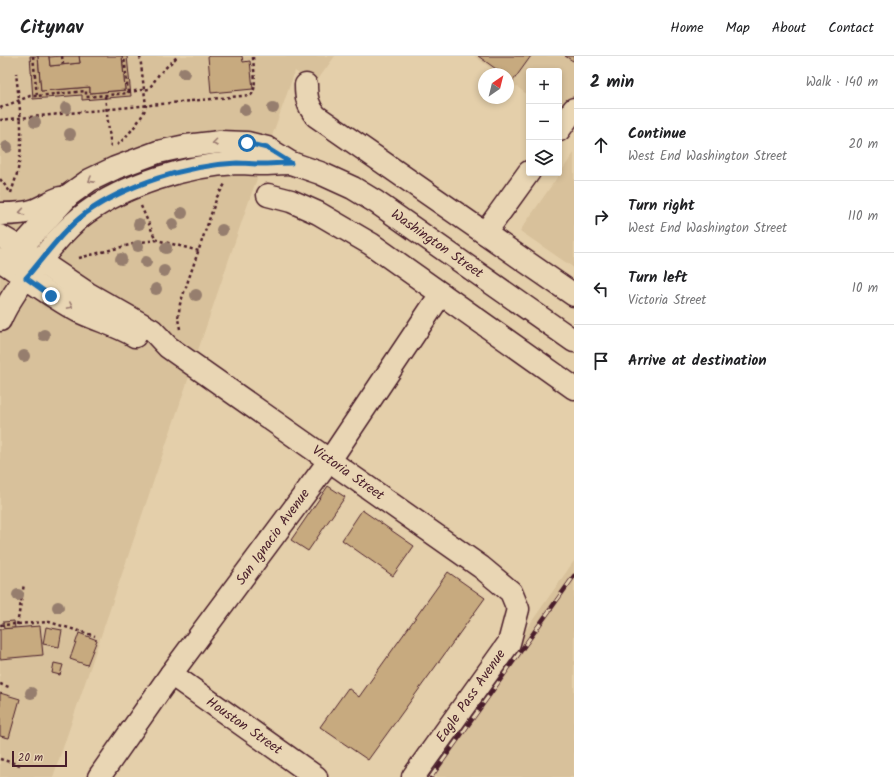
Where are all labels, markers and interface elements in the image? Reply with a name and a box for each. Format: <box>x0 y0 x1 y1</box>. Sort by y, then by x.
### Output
text: Citynav <box>20 13 83 43</box>
text: Home <box>670 17 704 39</box>
text: Map <box>726 17 750 39</box>
text: About <box>772 17 806 39</box>
text: Contact <box>828 17 874 39</box>
north arrow <box>478 68 514 104</box>
map controls <box>526 68 562 176</box>
button: + <box>526 68 562 104</box>
text: 2 min <box>590 69 634 96</box>
text: Walk · 140 m <box>806 72 878 93</box>
button: − <box>526 104 562 140</box>
text: Continue <box>628 122 686 146</box>
route start <box>238 134 256 152</box>
icon: ahead <box>590 134 612 156</box>
text: 20 m <box>848 134 878 155</box>
one-way arrow <box>212 138 218 147</box>
button: layers <box>526 140 562 176</box>
text: West End Washington Street <box>628 146 787 167</box>
one-way arrow <box>88 175 96 182</box>
text: Turn right <box>628 194 695 218</box>
street label: Washington Street <box>386 204 488 285</box>
icon: right <box>590 206 612 228</box>
text: 110 m <box>848 206 878 227</box>
one-way arrow <box>19 207 25 216</box>
text: West End Washington Street <box>628 218 787 239</box>
text: Turn left <box>628 266 688 290</box>
icon: left <box>590 278 612 300</box>
text: 10 m <box>852 278 878 299</box>
route end <box>42 287 60 305</box>
text: Victoria Street <box>628 290 706 311</box>
one-way arrow <box>66 302 74 309</box>
text: Arrive at destination <box>628 349 767 373</box>
icon: arrive <box>590 350 612 372</box>
street label: Victoria Street <box>307 440 389 507</box>
street label: San Ignacio Avenue <box>230 484 316 590</box>
street label: Eagle Pass Avenue <box>431 644 512 747</box>
street label: Houston Street <box>201 692 287 761</box>
scale bar <box>12 749 67 768</box>
text: 20 m <box>18 749 43 767</box>

